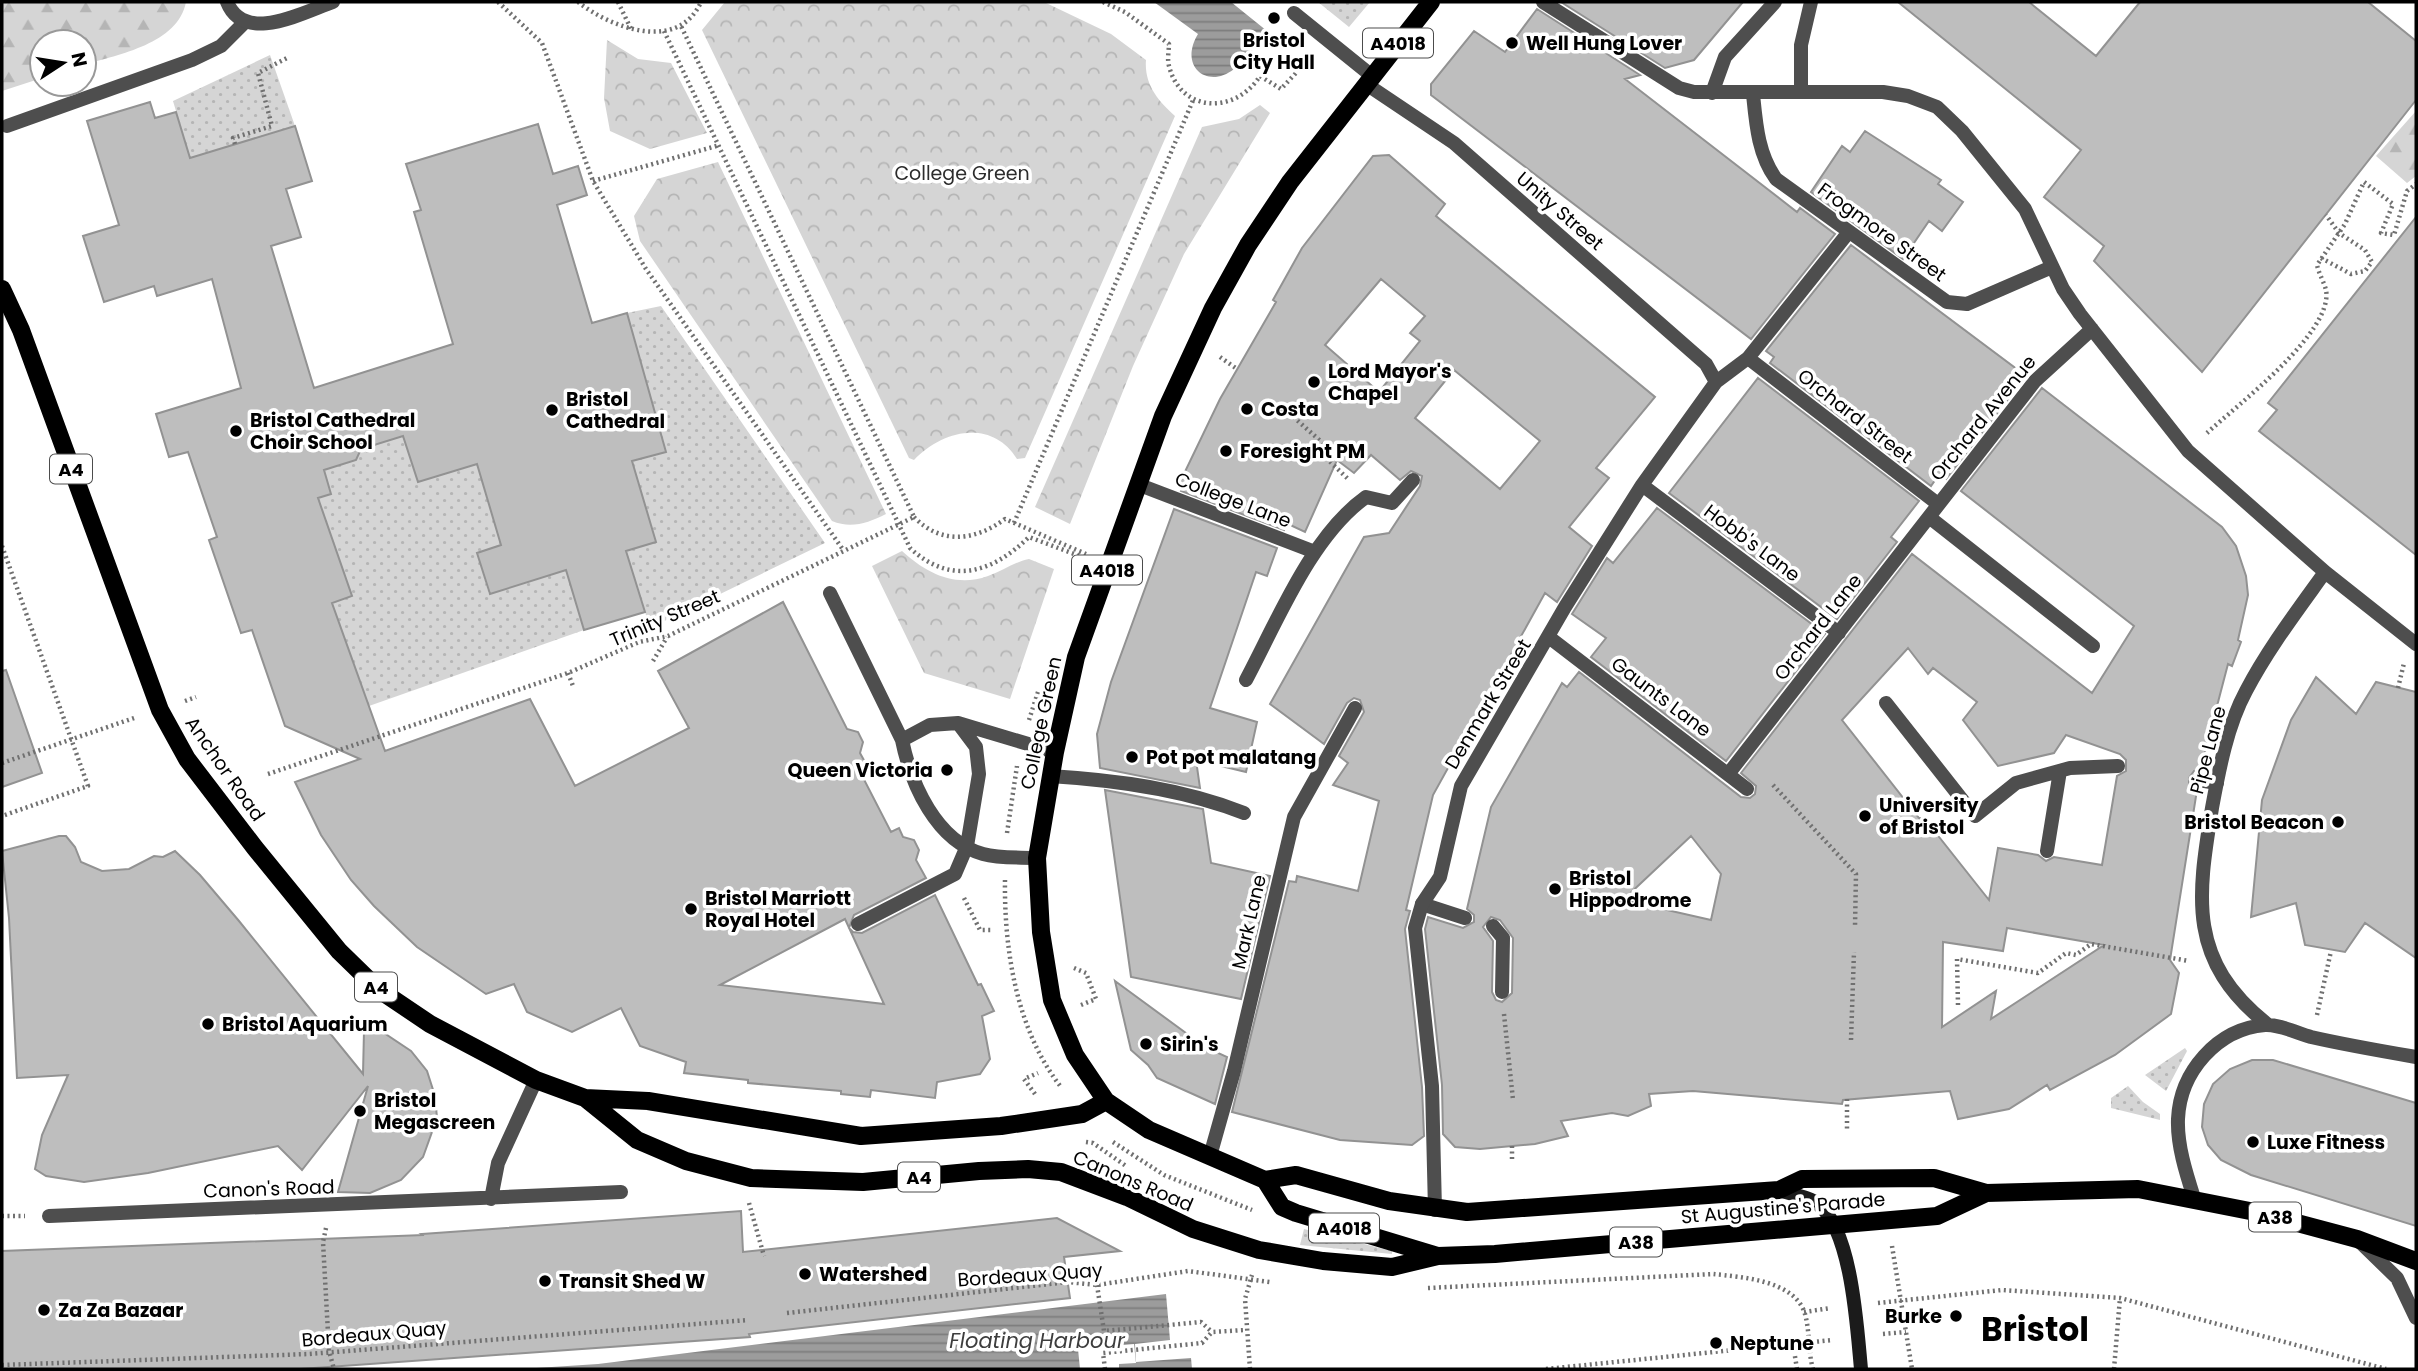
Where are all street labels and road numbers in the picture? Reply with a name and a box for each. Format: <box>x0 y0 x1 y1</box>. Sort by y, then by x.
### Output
road number: A4018 <box>1363 28 1433 58</box>
street label: Unity Street <box>1510 165 1610 257</box>
street label: Frogmore Street <box>1812 176 1952 288</box>
street label: Orchard Avenue <box>1924 349 2042 487</box>
street label: Orchard Street <box>1792 363 1918 470</box>
road number: A4 <box>50 454 92 484</box>
street label: College Lane <box>1171 465 1295 535</box>
street label: Hobb's Lane <box>1698 498 1806 588</box>
road number: A4018 <box>1072 556 1142 584</box>
street label: Orchard Lane <box>1768 568 1868 686</box>
street label: Trinity Street <box>606 583 724 653</box>
street label: Denmark Street <box>1438 634 1538 774</box>
street label: Gaunts Lane <box>1605 650 1717 744</box>
street label: College Green <box>1014 654 1068 792</box>
street label: Pipe Lane <box>2183 703 2233 797</box>
street label: Anchor Road <box>179 711 271 827</box>
street label: Mark Lane <box>1225 872 1273 972</box>
road number: A4 <box>355 972 397 1002</box>
street label: Canons Road <box>1069 1143 1197 1219</box>
road number: A4 <box>898 1162 940 1192</box>
street label: Canon's Road <box>203 1173 335 1205</box>
street label: St Augustine's Parade <box>1680 1186 1886 1230</box>
road number: A38 <box>2249 1202 2301 1232</box>
road number: A4018 <box>1309 1213 1379 1242</box>
road number: A38 <box>1610 1227 1662 1256</box>
street label: Bordeaux Quay <box>957 1256 1104 1294</box>
street label: Bordeaux Quay <box>300 1314 448 1354</box>

